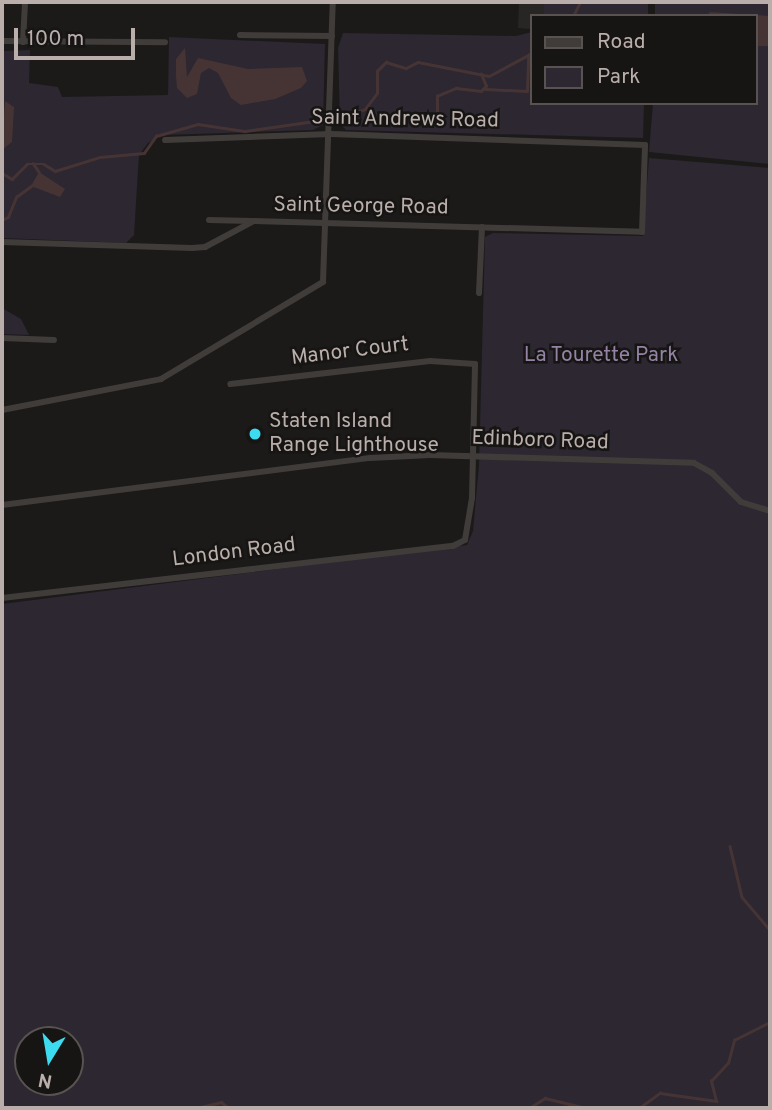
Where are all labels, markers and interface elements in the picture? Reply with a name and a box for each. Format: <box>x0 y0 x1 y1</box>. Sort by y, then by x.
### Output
scale bar <box>18 14 138 58</box>
legend <box>530 14 758 105</box>
text: 100 m <box>27 26 84 53</box>
text: Road <box>597 29 646 56</box>
text: Park <box>597 64 640 91</box>
street label: Saint Andrews Road <box>311 106 499 134</box>
street label: Saint George Road <box>273 193 449 221</box>
street label: Manor Court <box>290 332 410 372</box>
park label: La Tourette Park <box>523 343 679 369</box>
place label: Staten Island Range Lighthouse <box>269 409 439 459</box>
marker: Staten Island Range Lighthouse <box>247 426 263 442</box>
street label: Edinboro Road <box>471 426 609 456</box>
street label: London Road <box>171 533 297 573</box>
north arrow <box>14 1026 84 1096</box>
text: N <box>36 1067 54 1093</box>

